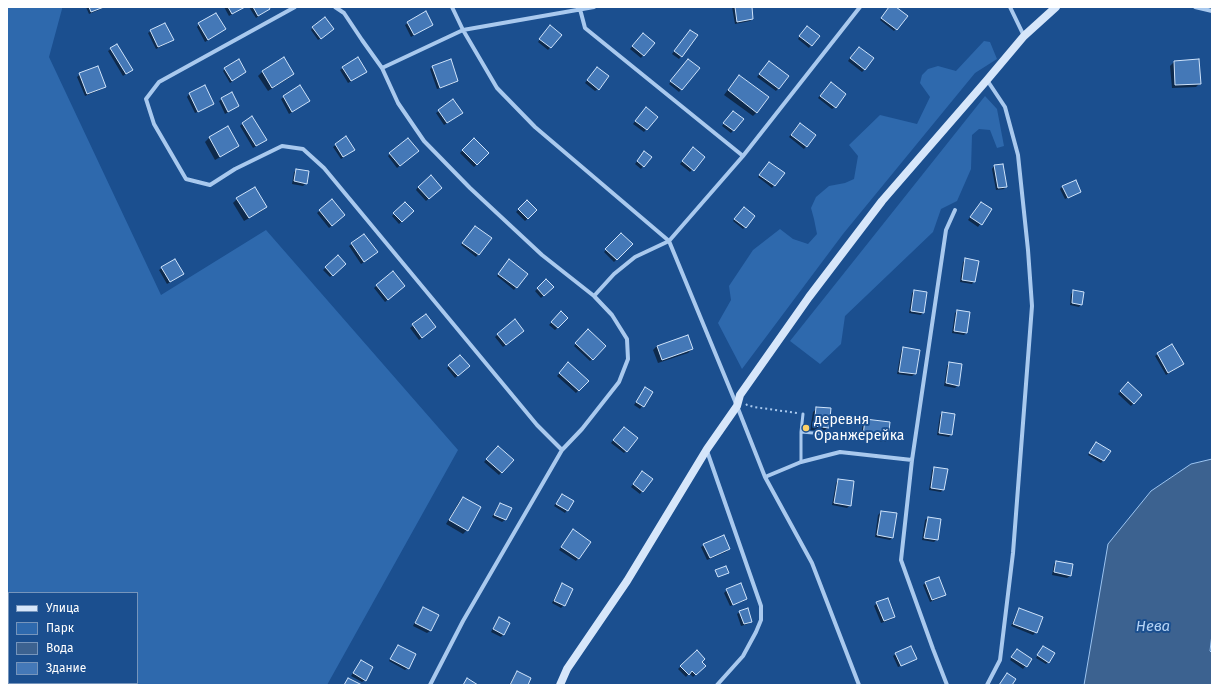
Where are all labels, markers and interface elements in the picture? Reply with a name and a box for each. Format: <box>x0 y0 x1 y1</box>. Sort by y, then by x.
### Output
place label: деревня Оранжерейка <box>814 412 904 444</box>
marker: деревня Оранжерейка <box>801 423 811 433</box>
legend <box>8 592 138 684</box>
text: Улица <box>46 601 80 615</box>
water label: Нева <box>1136 618 1170 636</box>
text: Парк <box>46 621 74 635</box>
text: Вода <box>46 641 73 655</box>
text: Здание <box>46 661 86 675</box>

